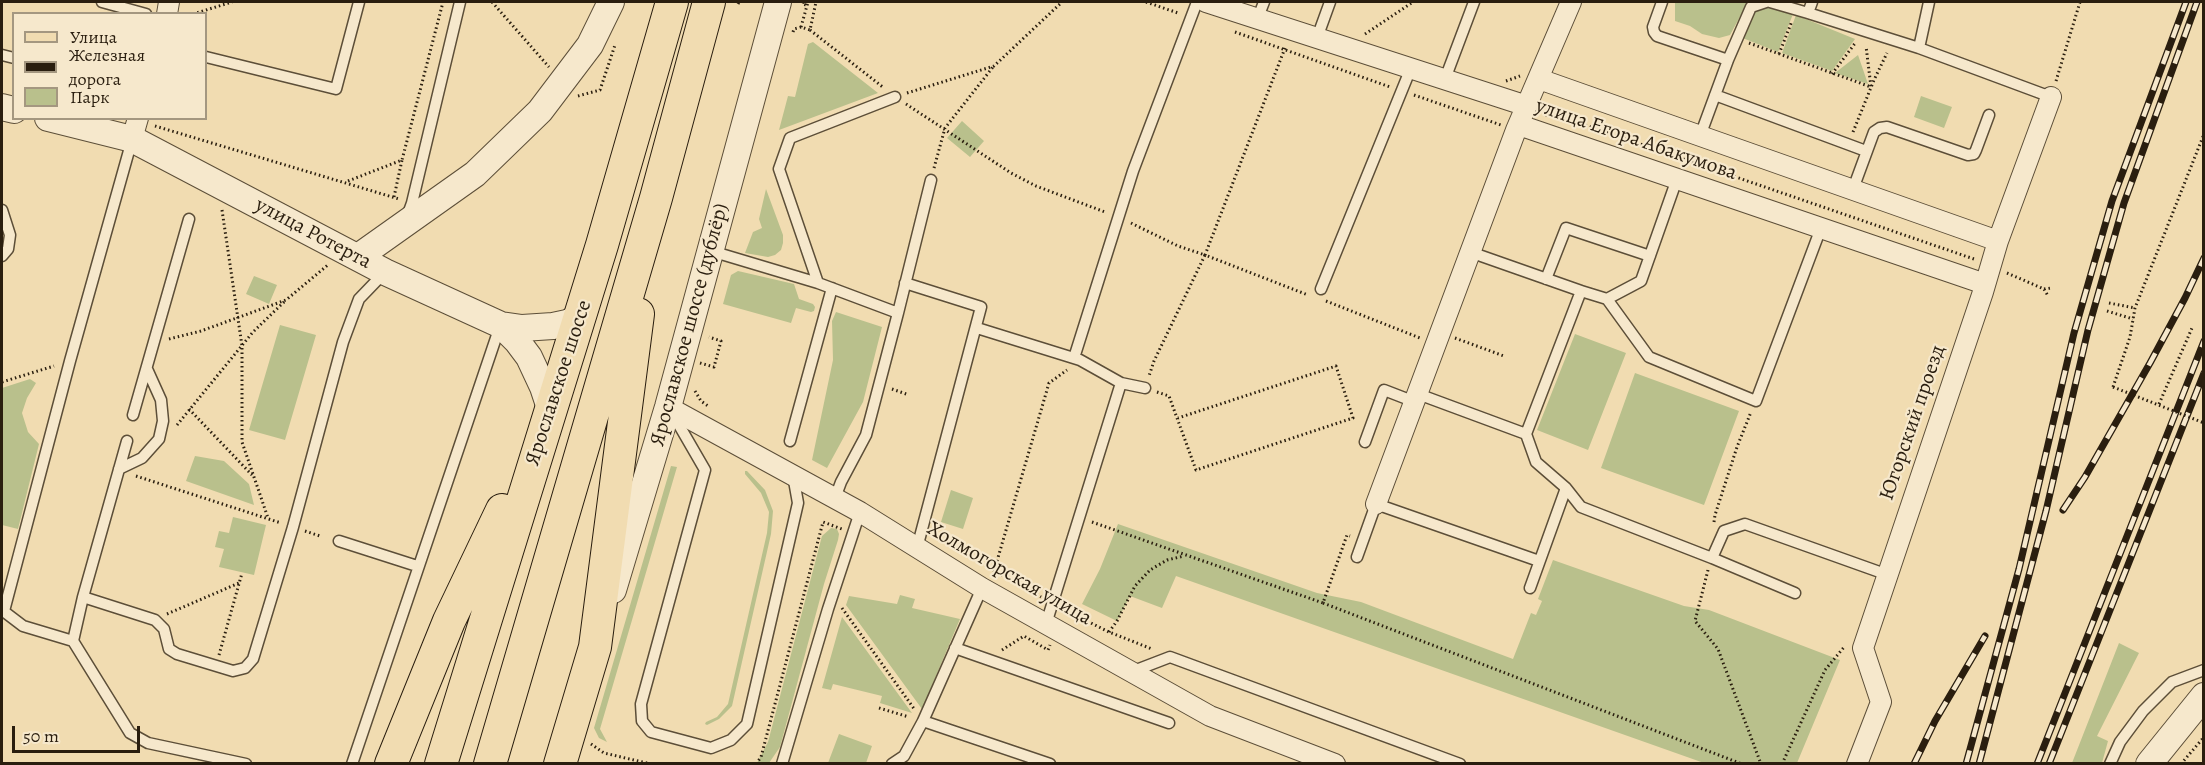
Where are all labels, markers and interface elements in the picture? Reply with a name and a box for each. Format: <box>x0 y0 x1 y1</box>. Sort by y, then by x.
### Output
legend <box>12 12 207 120</box>
text: Улица <box>70 25 117 49</box>
text: Железная дорога <box>69 43 145 91</box>
text: Парк <box>70 85 110 109</box>
street label: улица Егора Абакумова <box>1532 94 1740 186</box>
street label: улица Ротерта <box>251 193 375 275</box>
street label: Ярославское шоссе (дублёр) <box>645 201 735 449</box>
street label: Ярославское шоссе <box>520 297 598 469</box>
street label: Югорский проезд <box>1875 342 1951 504</box>
street label: Холмогорская улица <box>922 516 1096 632</box>
scale bar <box>15 714 142 752</box>
text: 50 m <box>23 724 59 748</box>

